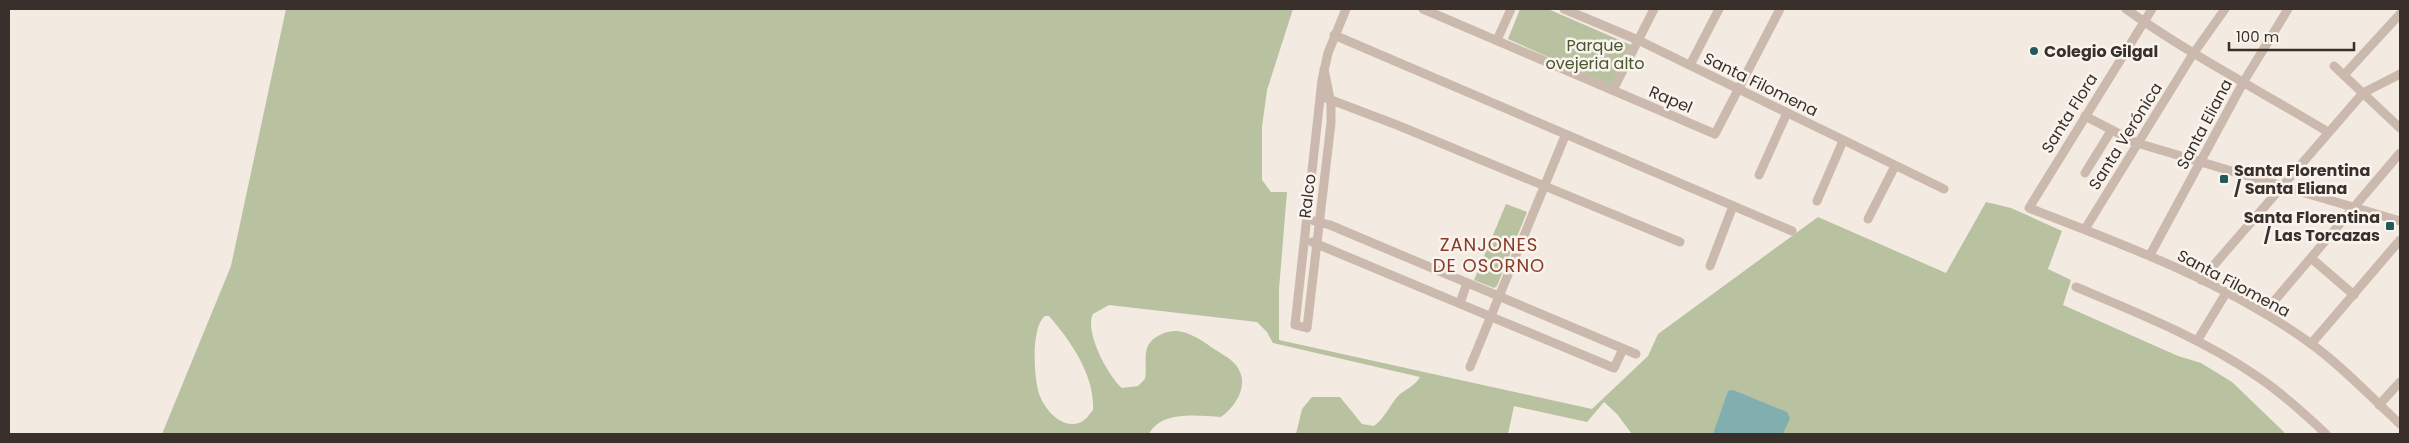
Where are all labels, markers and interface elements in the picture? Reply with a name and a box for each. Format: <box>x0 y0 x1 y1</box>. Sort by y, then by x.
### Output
scale bar <box>2229 20 2354 52</box>
text: 100 m <box>2236 26 2279 47</box>
park label: Parque ovejeria alto <box>1546 34 1644 75</box>
place label: Colegio Gilgal <box>2044 40 2158 63</box>
marker: Colegio Gilgal <box>2028 45 2040 57</box>
street label: Santa Filomena <box>1700 47 1822 122</box>
street label: Santa Flora <box>2036 69 2103 158</box>
street label: Santa Eliana <box>2171 75 2238 173</box>
street label: Santa Verónica <box>2083 78 2168 195</box>
street label: Rapel <box>1645 80 1696 119</box>
place label: Santa Florentina / Santa Eliana <box>2234 159 2370 200</box>
street label: Ralco <box>1293 173 1322 220</box>
marker: Santa Florentina / Santa Eliana <box>2218 173 2230 185</box>
place label: Santa Florentina / Las Torcazas <box>2244 206 2380 247</box>
marker: Santa Florentina / Las Torcazas <box>2384 220 2396 232</box>
district label: ZANJONES DE OSORNO <box>1433 232 1545 278</box>
street label: Santa Filomena <box>2173 244 2294 323</box>

